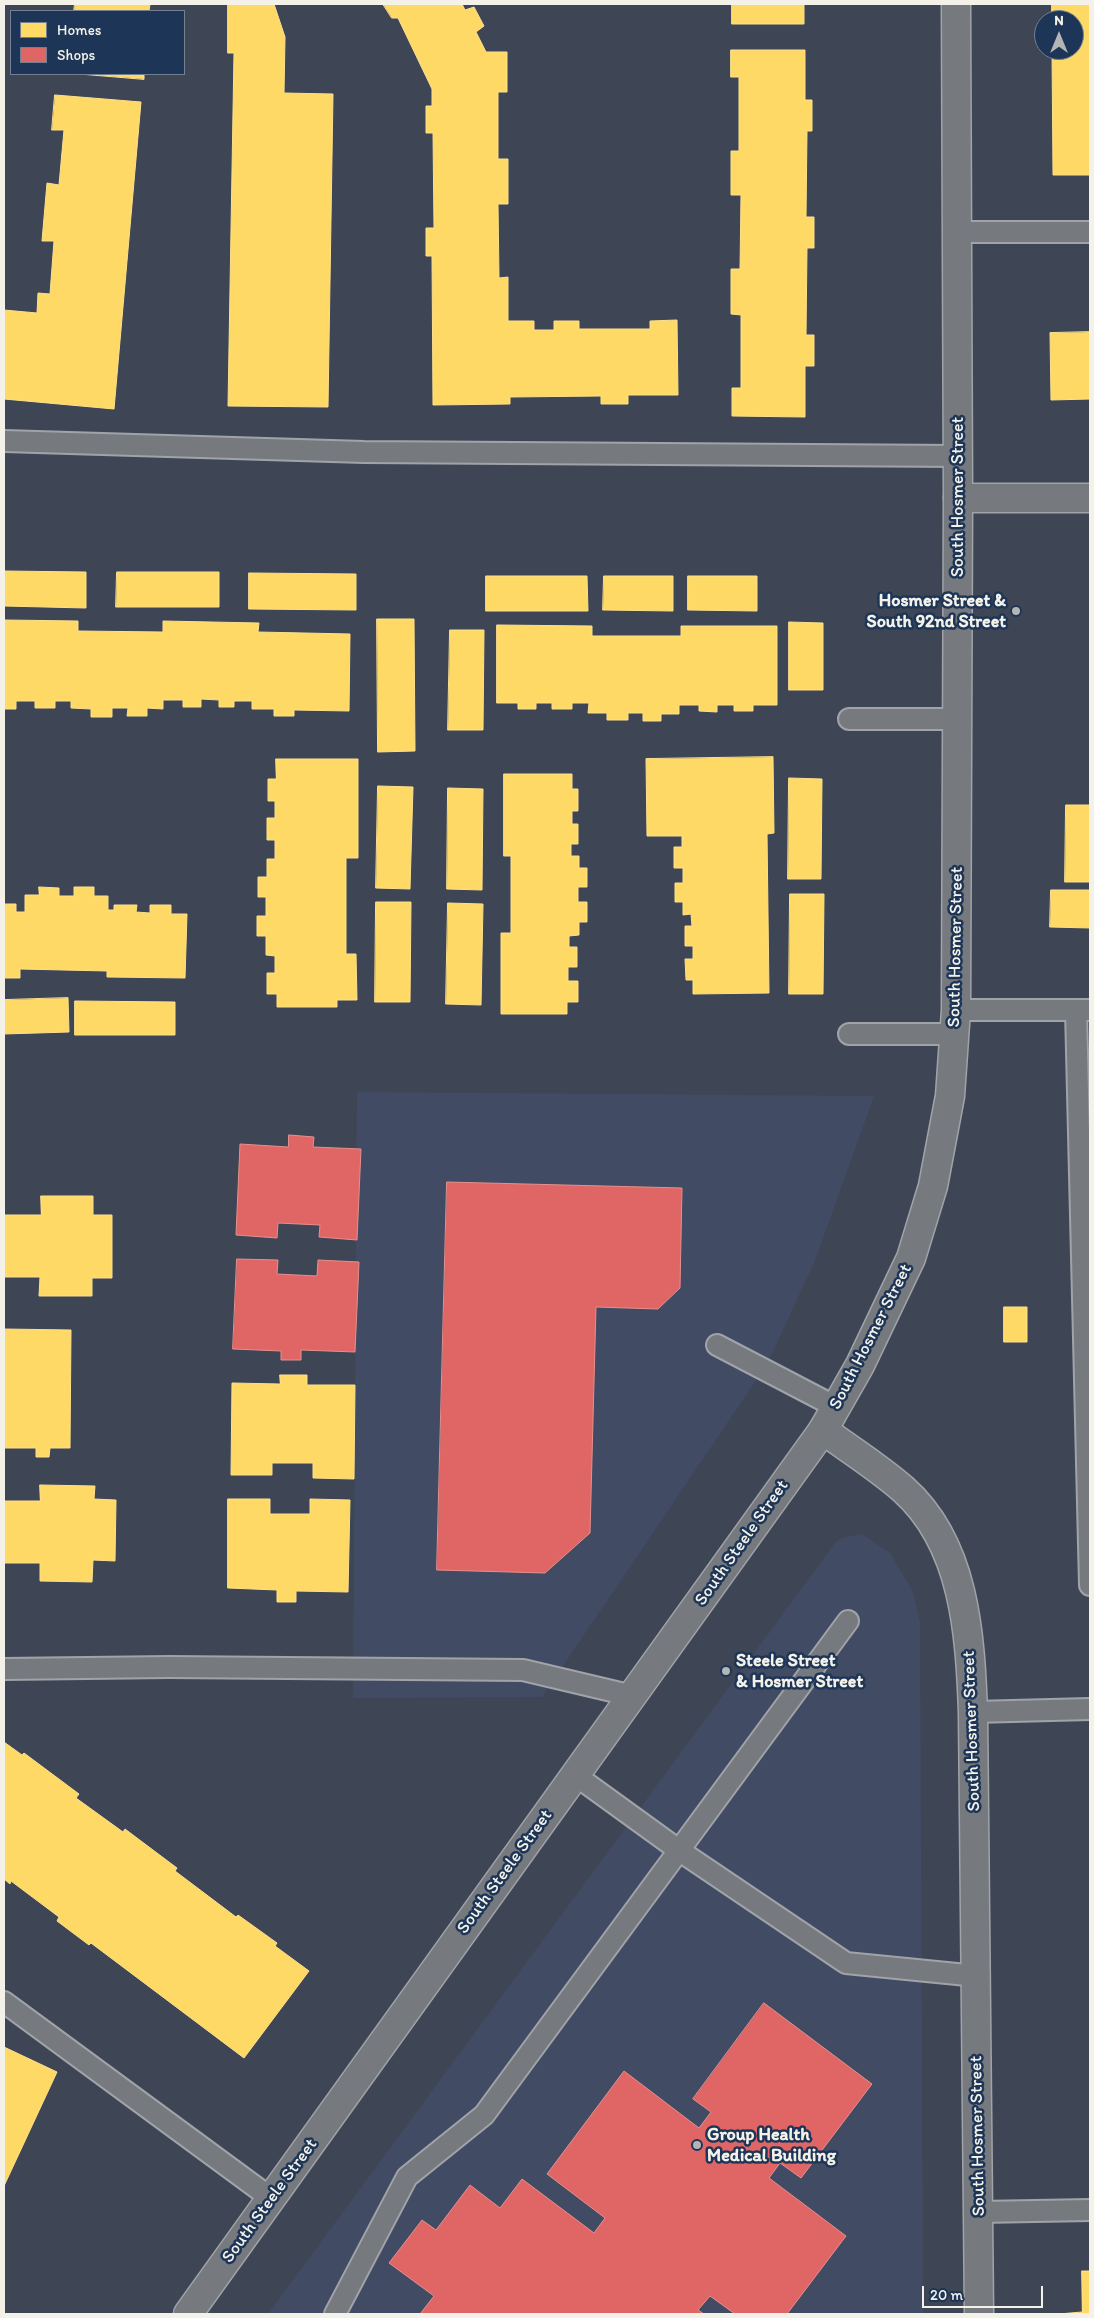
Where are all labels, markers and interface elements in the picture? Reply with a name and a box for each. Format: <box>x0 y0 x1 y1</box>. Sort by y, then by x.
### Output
legend <box>10 10 185 75</box>
north arrow <box>1034 10 1084 60</box>
text: N <box>1054 12 1064 29</box>
text: Homes <box>57 21 101 39</box>
text: Shops <box>57 46 95 64</box>
street label: South Hosmer Street <box>947 417 969 577</box>
place label: Hosmer Street & South 92nd Street <box>867 590 1006 632</box>
marker: Hosmer Street & South 92nd Street <box>1010 605 1022 617</box>
street label: South Hosmer Street <box>944 866 968 1028</box>
street label: South Hosmer Street <box>825 1261 917 1413</box>
street label: South Steele Street <box>691 1476 793 1610</box>
place label: Steele Street & Hosmer Street <box>736 1650 863 1692</box>
street label: South Hosmer Street <box>958 1650 986 1812</box>
marker: Steele Street & Hosmer Street <box>720 1665 732 1677</box>
street label: South Steele Street <box>453 1806 557 1938</box>
street label: South Hosmer Street <box>966 2055 990 2217</box>
place label: Group Health Medical Building <box>707 2124 836 2166</box>
street label: South Steele Street <box>218 2135 322 2267</box>
marker: Group Health Medical Building <box>691 2139 703 2151</box>
scale bar <box>924 2276 1045 2308</box>
text: 20 m <box>930 2286 963 2304</box>

